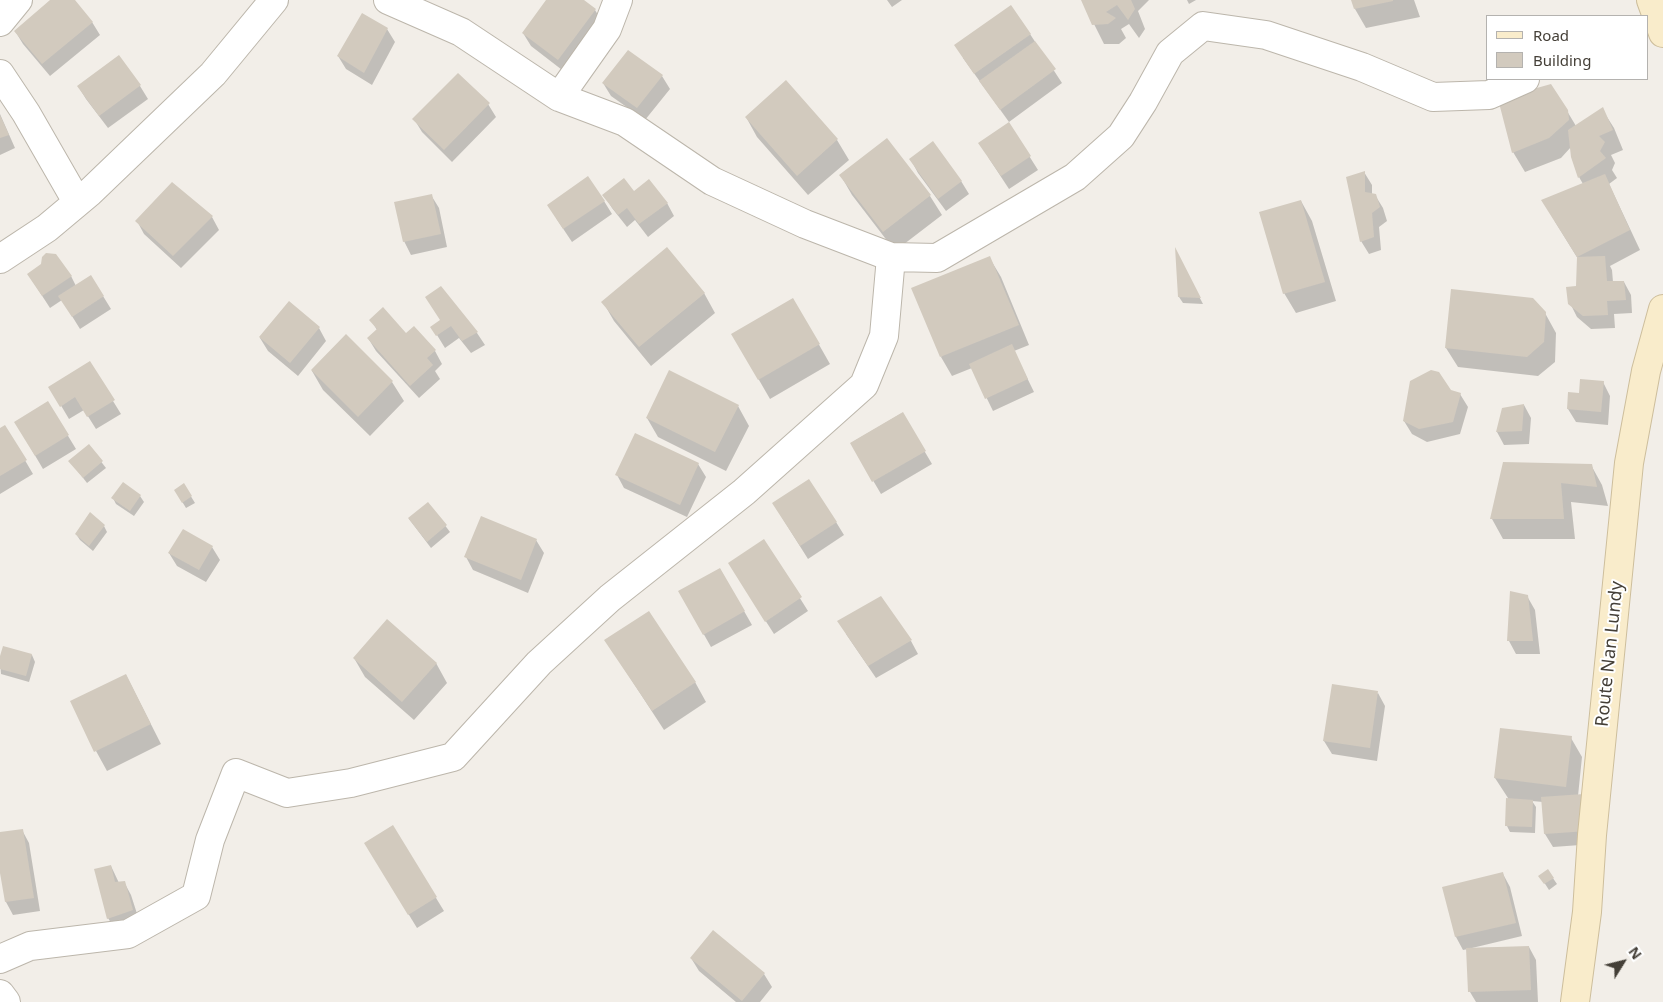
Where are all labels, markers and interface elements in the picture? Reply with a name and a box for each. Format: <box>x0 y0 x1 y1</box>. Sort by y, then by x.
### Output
legend <box>1486 15 1648 80</box>
text: Road <box>1533 25 1569 45</box>
text: Building <box>1533 50 1591 70</box>
street label: Route Nan Lundy <box>1592 580 1628 728</box>
north arrow <box>1598 937 1648 987</box>
text: N <box>1625 943 1647 963</box>

